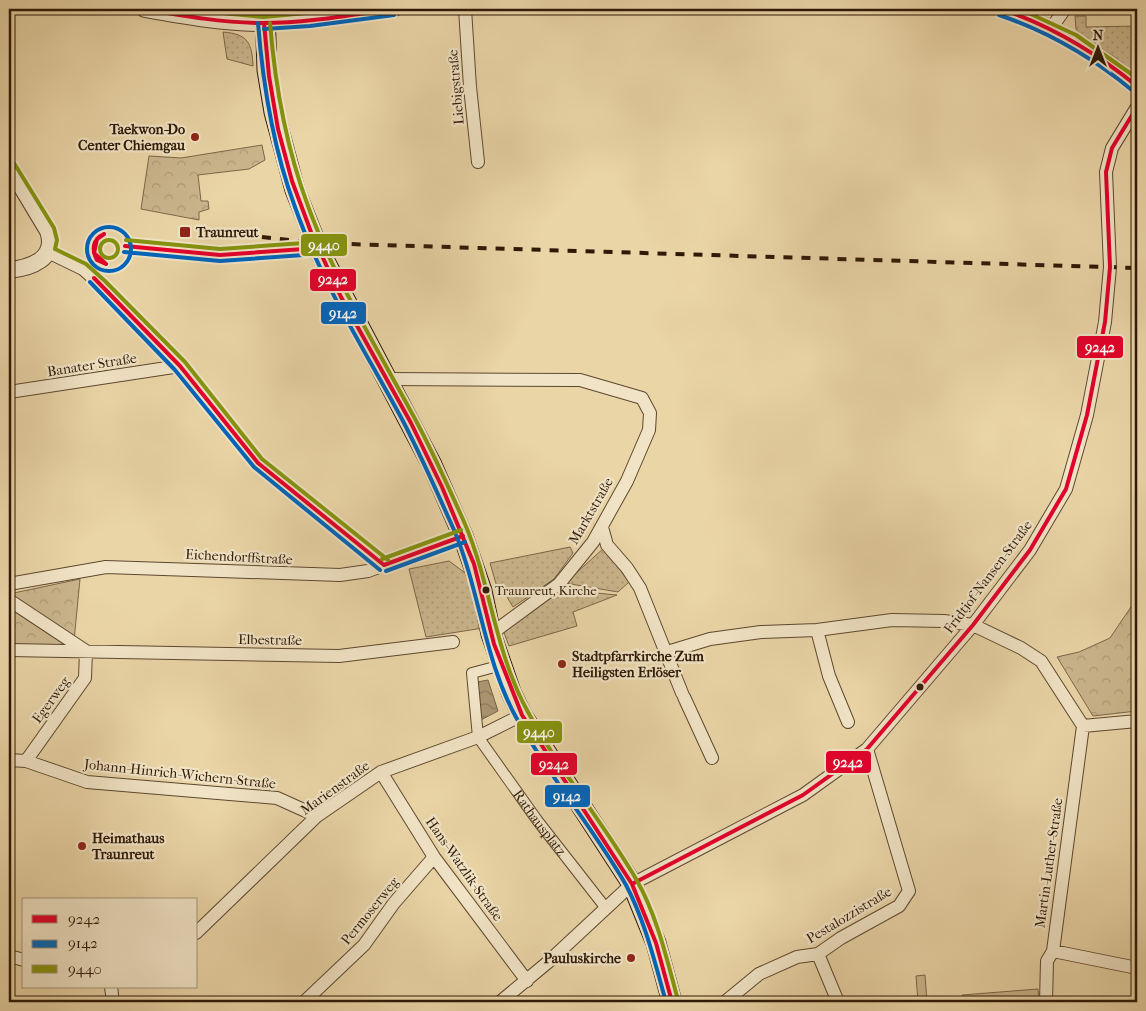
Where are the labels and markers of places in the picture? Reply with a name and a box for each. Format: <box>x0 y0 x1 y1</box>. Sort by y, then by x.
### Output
place label: Taekwon-Do Center Chiemgau <box>78 121 185 154</box>
marker: Taekwon-Do Center Chiemgau <box>189 131 201 143</box>
place label: Traunreut <box>195 224 260 241</box>
marker: Traunreut <box>178 225 192 239</box>
place label: Traunreut, Kirche <box>495 583 597 598</box>
marker: Traunreut, Kirche <box>481 585 491 595</box>
place label: Stadtpfarrkirche Zum Heiligsten Erlöser <box>572 648 704 681</box>
marker: Stadtpfarrkirche Zum Heiligsten Erlöser <box>556 658 568 670</box>
unlabelled marker <box>915 682 925 692</box>
place label: Heimathaus Traunreut <box>91 830 165 863</box>
marker: Heimathaus Traunreut <box>76 840 88 852</box>
place label: Pauluskirche <box>543 950 621 967</box>
marker: Pauluskirche <box>625 952 637 964</box>

